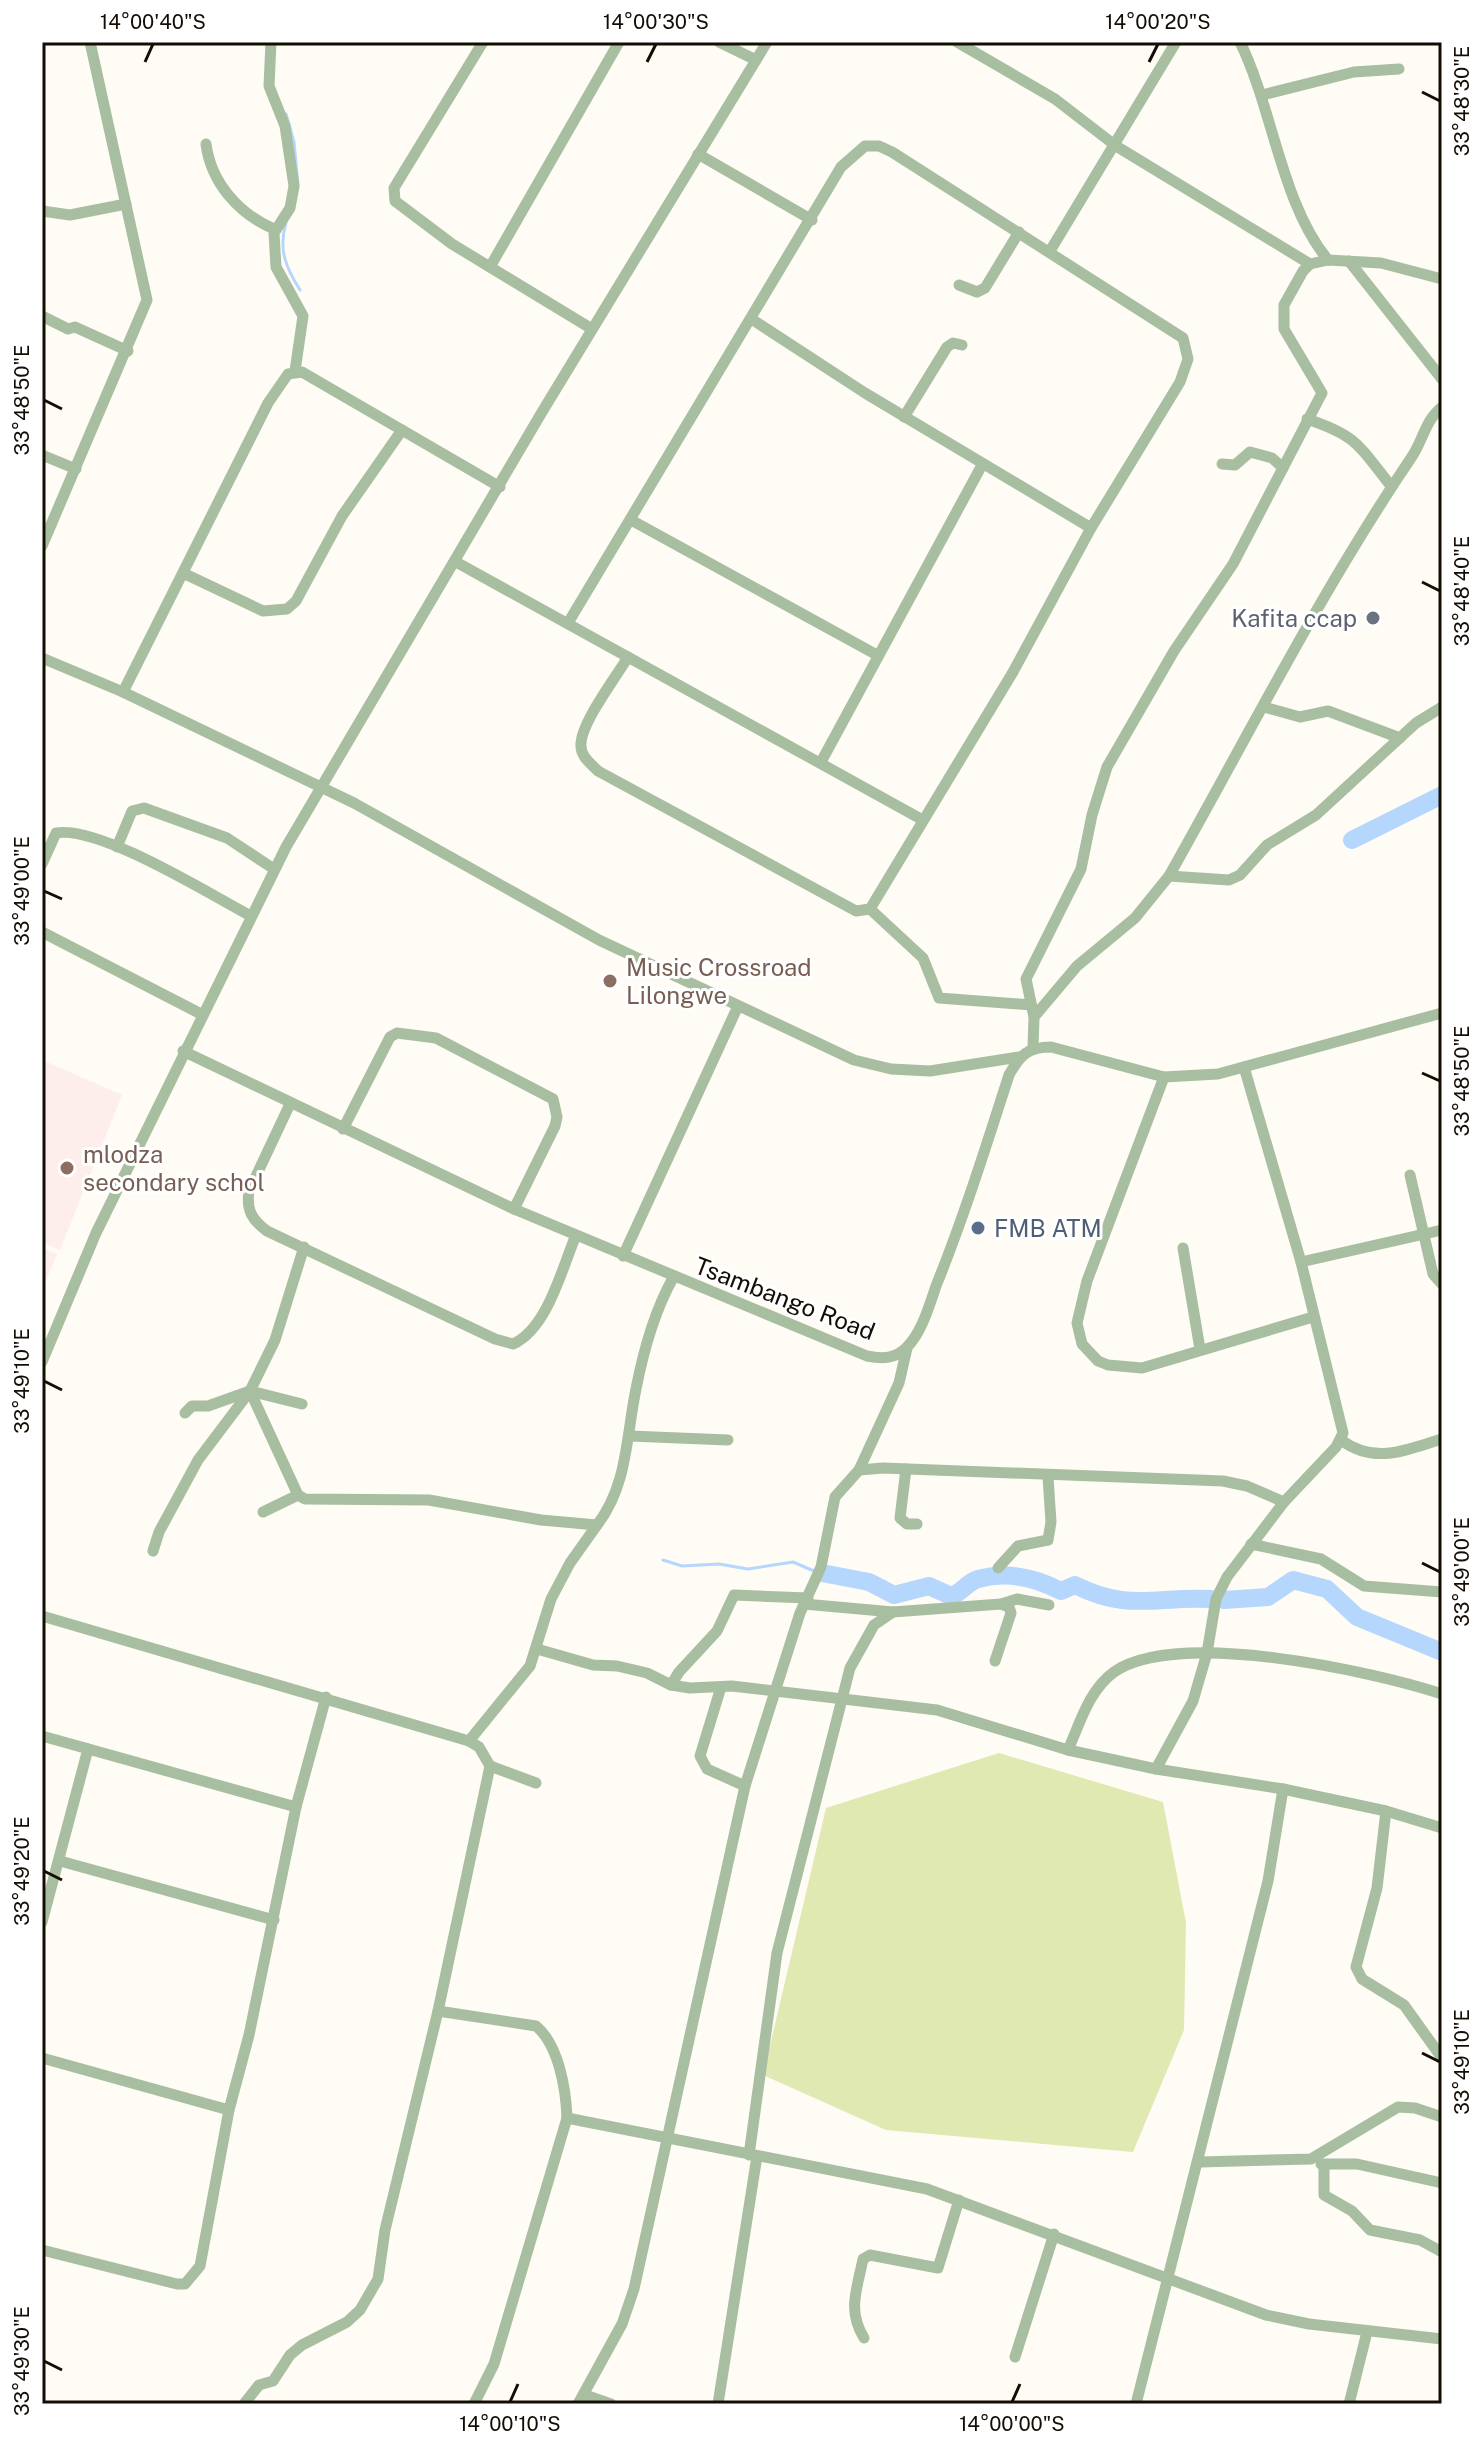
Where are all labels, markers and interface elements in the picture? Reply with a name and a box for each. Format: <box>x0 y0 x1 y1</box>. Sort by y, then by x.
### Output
text: 14°00'40"S <box>100 10 206 34</box>
text: 14°00'30"S <box>603 10 709 34</box>
text: 14°00'20"S <box>1105 10 1211 34</box>
text: 33°48'30"E <box>1450 46 1474 156</box>
text: 33°48'50"E <box>10 345 34 455</box>
text: 33°48'40"E <box>1450 536 1474 646</box>
place label: Kafita ccap <box>1231 604 1357 632</box>
marker: Kafita ccap <box>1364 609 1382 627</box>
text: 33°49'00"E <box>10 836 34 946</box>
place label: Music Crossroad Lilongwe <box>626 953 812 1009</box>
marker: Music Crossroad Lilongwe <box>601 972 619 990</box>
text: 33°48'50"E <box>1450 1026 1474 1136</box>
place label: mlodza secondary schol <box>83 1140 265 1196</box>
marker: mlodza secondary schol <box>58 1159 76 1177</box>
place label: FMB ATM <box>994 1214 1102 1242</box>
marker: FMB ATM <box>969 1219 987 1237</box>
street label: Tsambango Road <box>691 1251 879 1345</box>
text: 33°49'10"E <box>10 1328 34 1434</box>
text: 33°49'00"E <box>1450 1517 1474 1627</box>
text: 33°49'20"E <box>10 1816 34 1926</box>
text: 33°49'10"E <box>1450 2009 1474 2115</box>
text: 33°49'30"E <box>10 2306 34 2416</box>
text: 14°00'10"S <box>459 2412 561 2436</box>
text: 14°00'00"S <box>959 2412 1065 2436</box>

